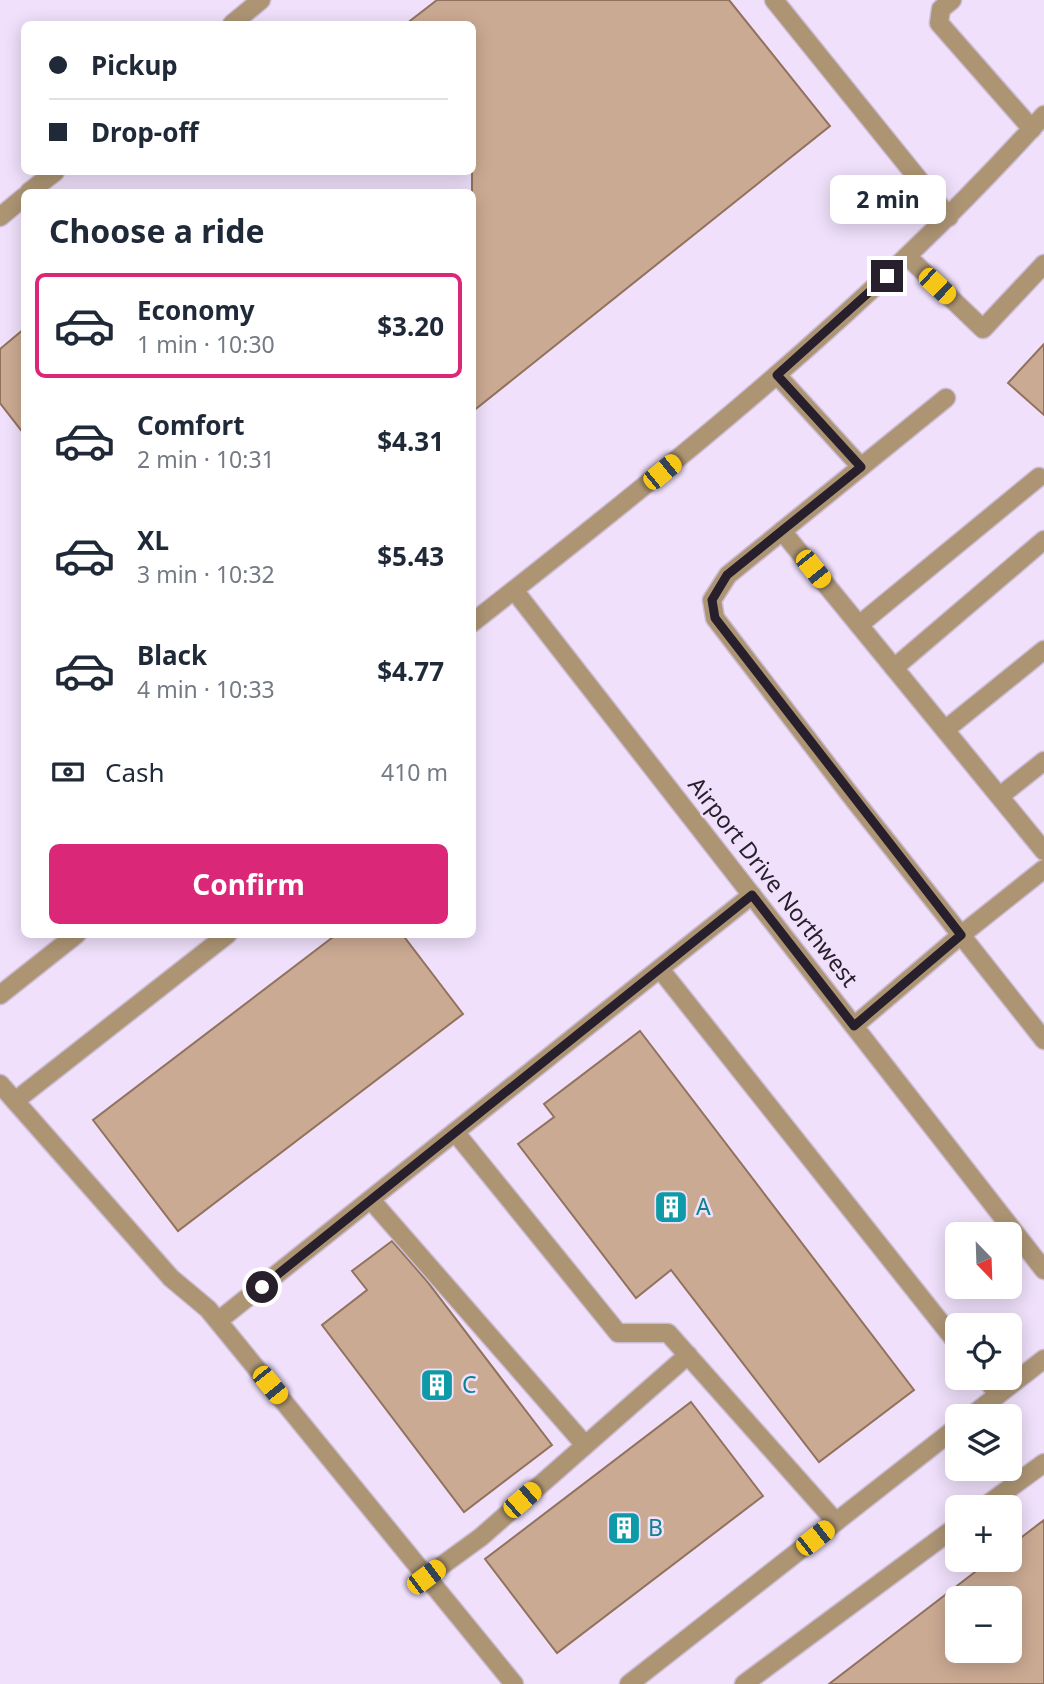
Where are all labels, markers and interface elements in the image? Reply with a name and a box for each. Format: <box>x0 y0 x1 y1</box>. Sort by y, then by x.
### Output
text: Pickup <box>91 47 178 83</box>
text: Drop-off <box>91 114 198 150</box>
callout: 2 min <box>829 174 945 224</box>
text: 2 min <box>856 183 920 215</box>
text: Choose a ride <box>49 209 265 252</box>
route end <box>871 260 903 292</box>
car <box>915 264 960 308</box>
text: Economy <box>137 292 255 328</box>
icon: car <box>53 294 116 357</box>
text: $3.20 <box>377 308 444 344</box>
text: 1 min · 10:30 <box>137 328 275 360</box>
text: Comfort <box>137 407 245 443</box>
icon: car <box>53 409 116 472</box>
text: $4.31 <box>377 423 444 459</box>
text: 2 min · 10:31 <box>137 443 275 475</box>
car <box>640 451 685 493</box>
text: XL <box>137 522 169 558</box>
icon: car <box>53 524 116 587</box>
text: $5.43 <box>377 538 444 574</box>
car <box>792 546 835 592</box>
text: 3 min · 10:32 <box>137 558 275 590</box>
text: Black <box>137 637 207 673</box>
icon: car <box>53 639 116 702</box>
text: $4.77 <box>377 653 444 689</box>
text: 4 min · 10:33 <box>137 673 275 705</box>
icon: cash <box>49 753 87 791</box>
text: Cash <box>105 754 165 790</box>
text: 410 m <box>381 756 448 788</box>
street label: Airport Drive Northwest <box>682 770 866 993</box>
button: Confirm <box>49 844 448 924</box>
building icon: A <box>652 1188 690 1226</box>
place label: A <box>696 1190 711 1222</box>
north arrow <box>945 1222 1022 1298</box>
map controls <box>945 1222 1022 1663</box>
route start <box>246 1271 278 1303</box>
button: locate <box>945 1313 1022 1390</box>
car <box>249 1362 292 1408</box>
building icon: C <box>418 1366 456 1404</box>
place label: C <box>462 1368 477 1400</box>
button: layers <box>945 1404 1022 1481</box>
car <box>500 1478 545 1522</box>
button: + <box>945 1495 1022 1572</box>
building icon: B <box>605 1509 643 1547</box>
place label: B <box>648 1511 663 1543</box>
car <box>792 1517 839 1559</box>
car <box>403 1556 450 1598</box>
button: − <box>945 1586 1022 1663</box>

